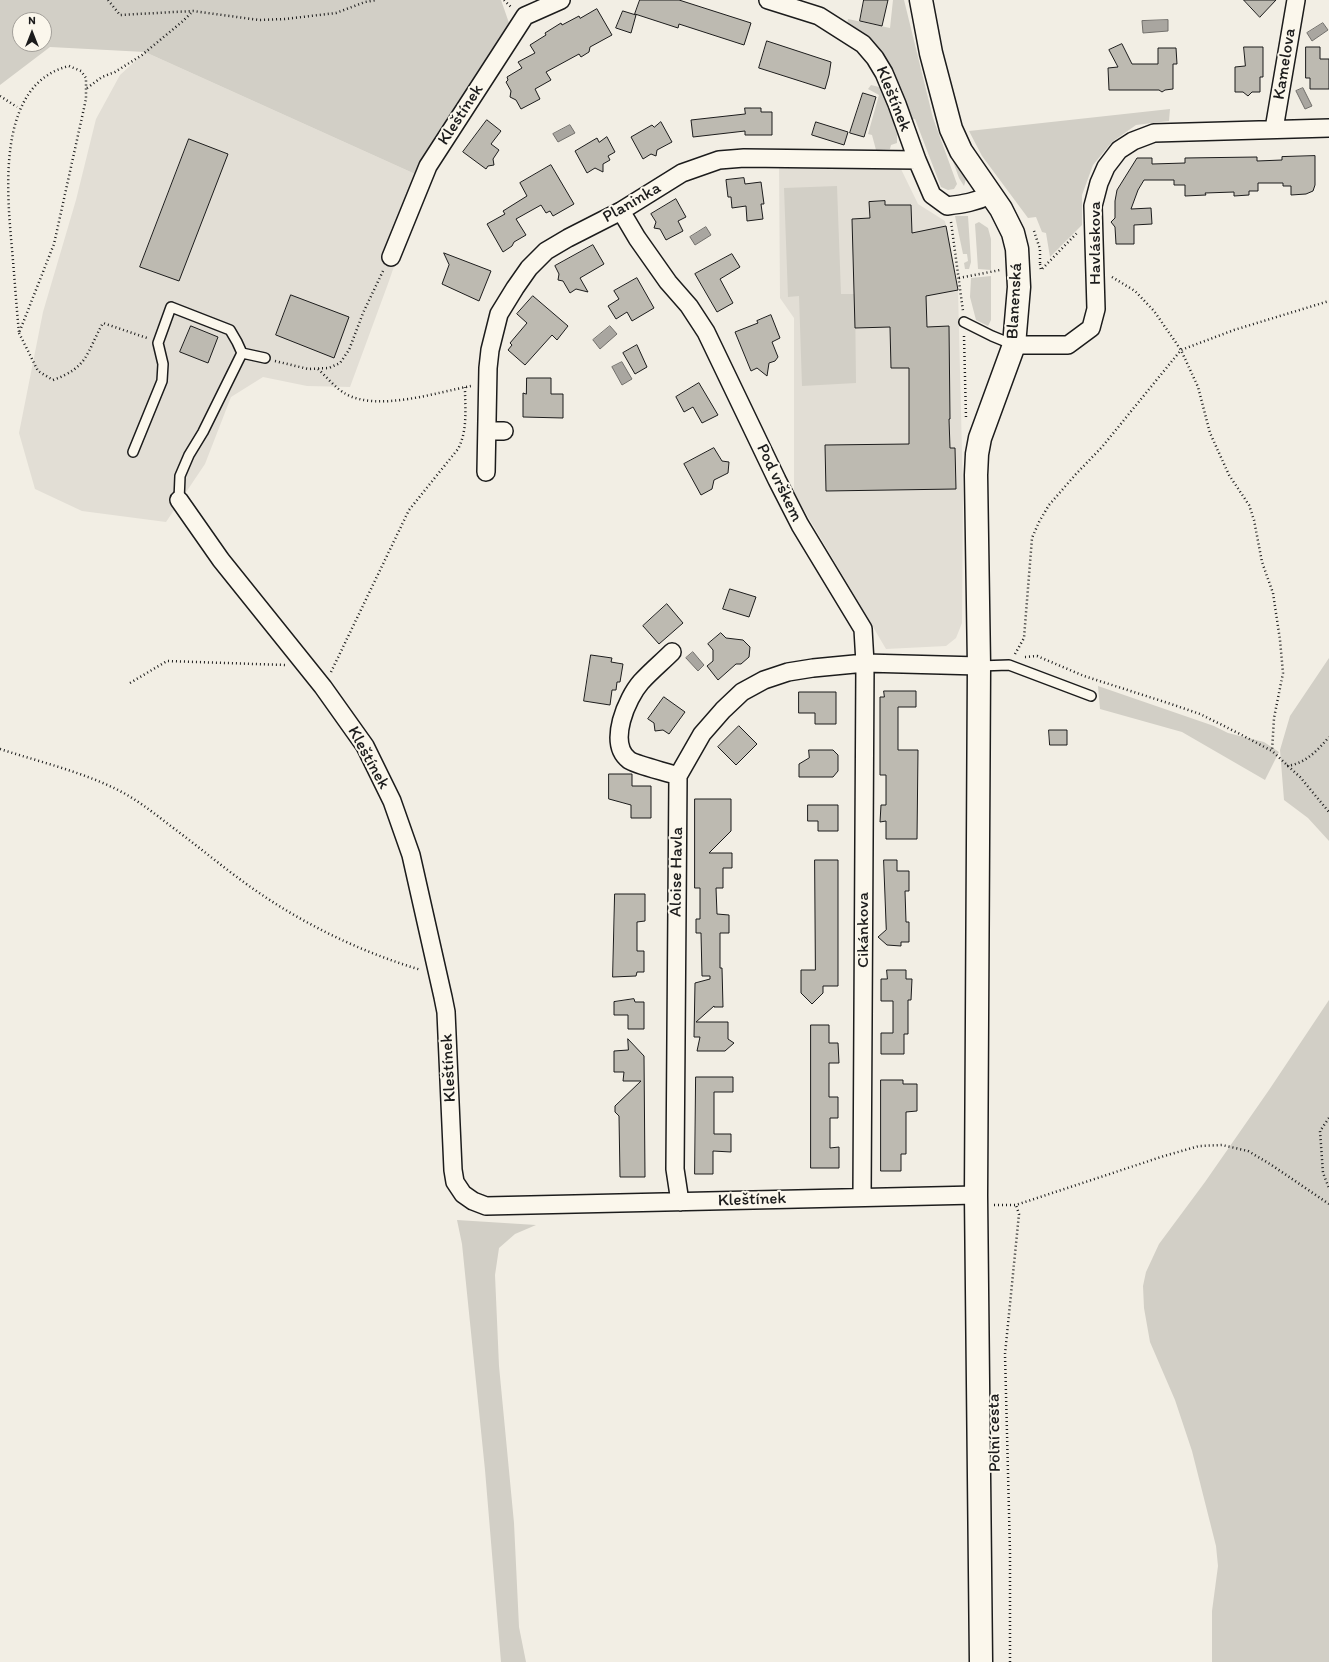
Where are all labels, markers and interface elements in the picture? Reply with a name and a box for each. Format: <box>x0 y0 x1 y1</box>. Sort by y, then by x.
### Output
north arrow <box>12 12 52 52</box>
text: N <box>28 14 36 27</box>
street label: Kamelova <box>1269 27 1301 101</box>
street label: Kleštínek <box>871 63 915 135</box>
street label: Kleštínek <box>434 81 488 149</box>
street label: Planinka <box>599 178 665 228</box>
street label: Havláskova <box>1086 201 1106 285</box>
street label: Blanenská <box>1003 262 1027 340</box>
street label: Pod vrškem <box>751 441 807 525</box>
street label: Kleštínek <box>342 723 394 793</box>
street label: Aloise Havla <box>666 827 688 917</box>
street label: Cikánkova <box>854 892 874 968</box>
street label: Kleštínek <box>437 1033 461 1103</box>
street label: Kleštínek <box>717 1189 787 1211</box>
street label: Polní cesta <box>984 1394 1006 1472</box>

